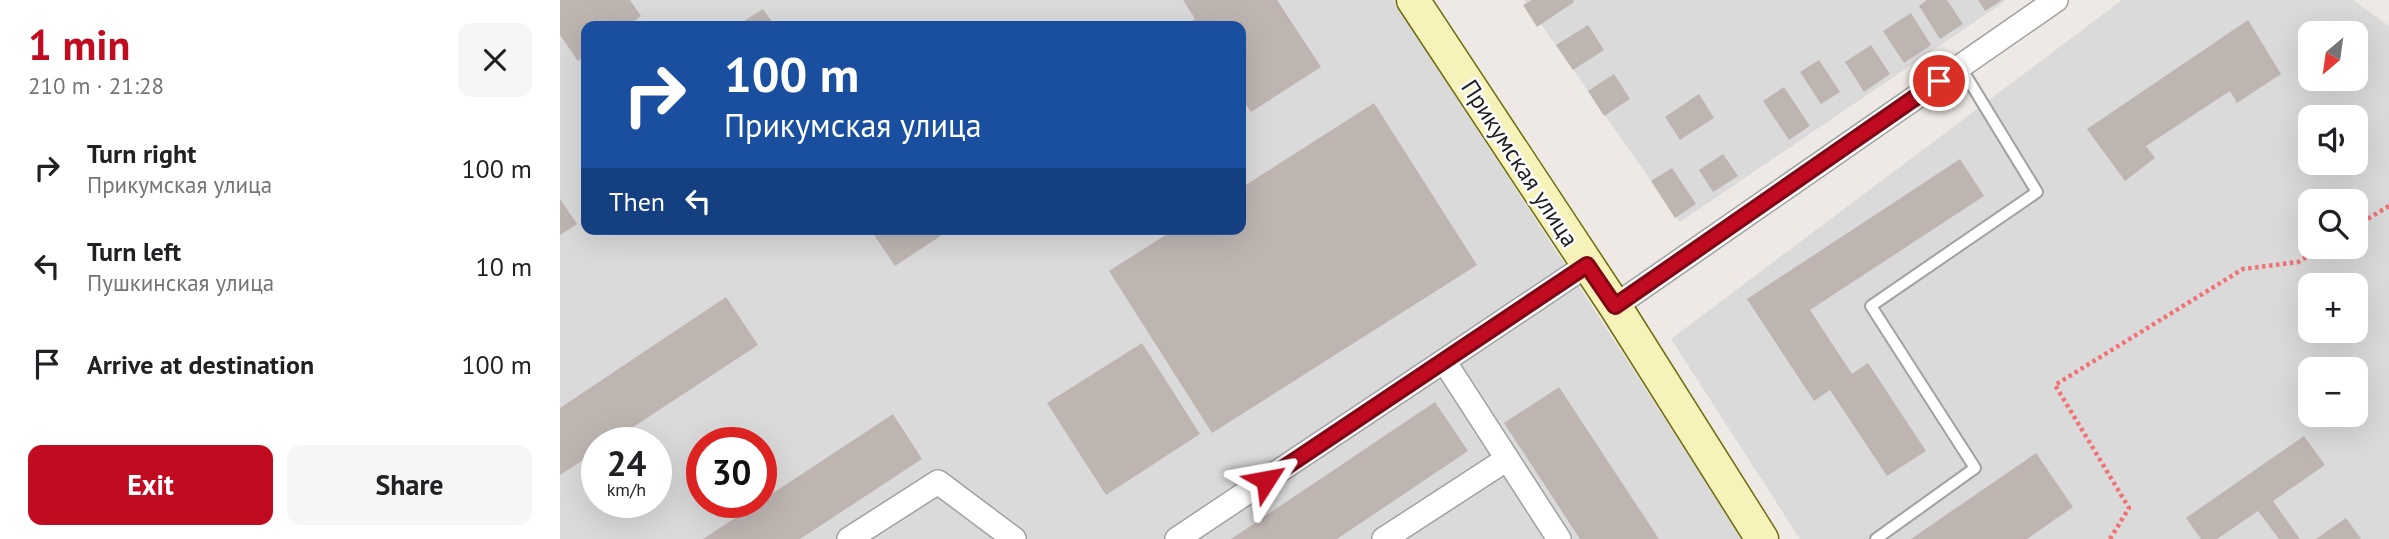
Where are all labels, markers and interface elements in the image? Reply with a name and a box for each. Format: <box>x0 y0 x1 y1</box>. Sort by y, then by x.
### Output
text: 1 min <box>28 17 130 72</box>
north arrow <box>2298 21 2368 91</box>
map controls <box>2298 21 2368 427</box>
button: close <box>458 23 532 97</box>
text: 100 m <box>724 42 859 106</box>
icon: right <box>609 49 700 140</box>
pin <box>1909 51 1969 111</box>
icon: arrive <box>1920 62 1958 100</box>
text: 210 m · 21:28 <box>28 71 164 100</box>
street label: Прикумская улица <box>1454 74 1586 252</box>
text: Прикумская улица <box>724 104 982 146</box>
button: sound <box>2298 105 2368 175</box>
text: Turn right <box>87 137 196 170</box>
icon: right <box>28 149 66 187</box>
text: 100 m <box>461 152 532 185</box>
text: Прикумская улица <box>87 170 272 199</box>
icon: left <box>679 182 717 220</box>
text: Then <box>609 185 665 218</box>
button: search <box>2298 189 2368 259</box>
text: Turn left <box>87 235 181 268</box>
icon: left <box>28 247 66 285</box>
text: 10 m <box>476 250 532 283</box>
text: Пушкинская улица <box>87 268 274 297</box>
button: + <box>2298 273 2368 343</box>
icon: arrive <box>28 345 66 383</box>
text: Arrive at destination <box>87 348 314 381</box>
text: 100 m <box>461 348 532 381</box>
button: − <box>2298 357 2368 427</box>
speed limit sign: 30 <box>686 427 777 518</box>
text: 24 <box>607 440 646 486</box>
position arrow <box>1229 443 1303 517</box>
button: Exit <box>28 445 273 525</box>
button: Share <box>287 445 532 525</box>
text: km/h <box>607 478 646 501</box>

